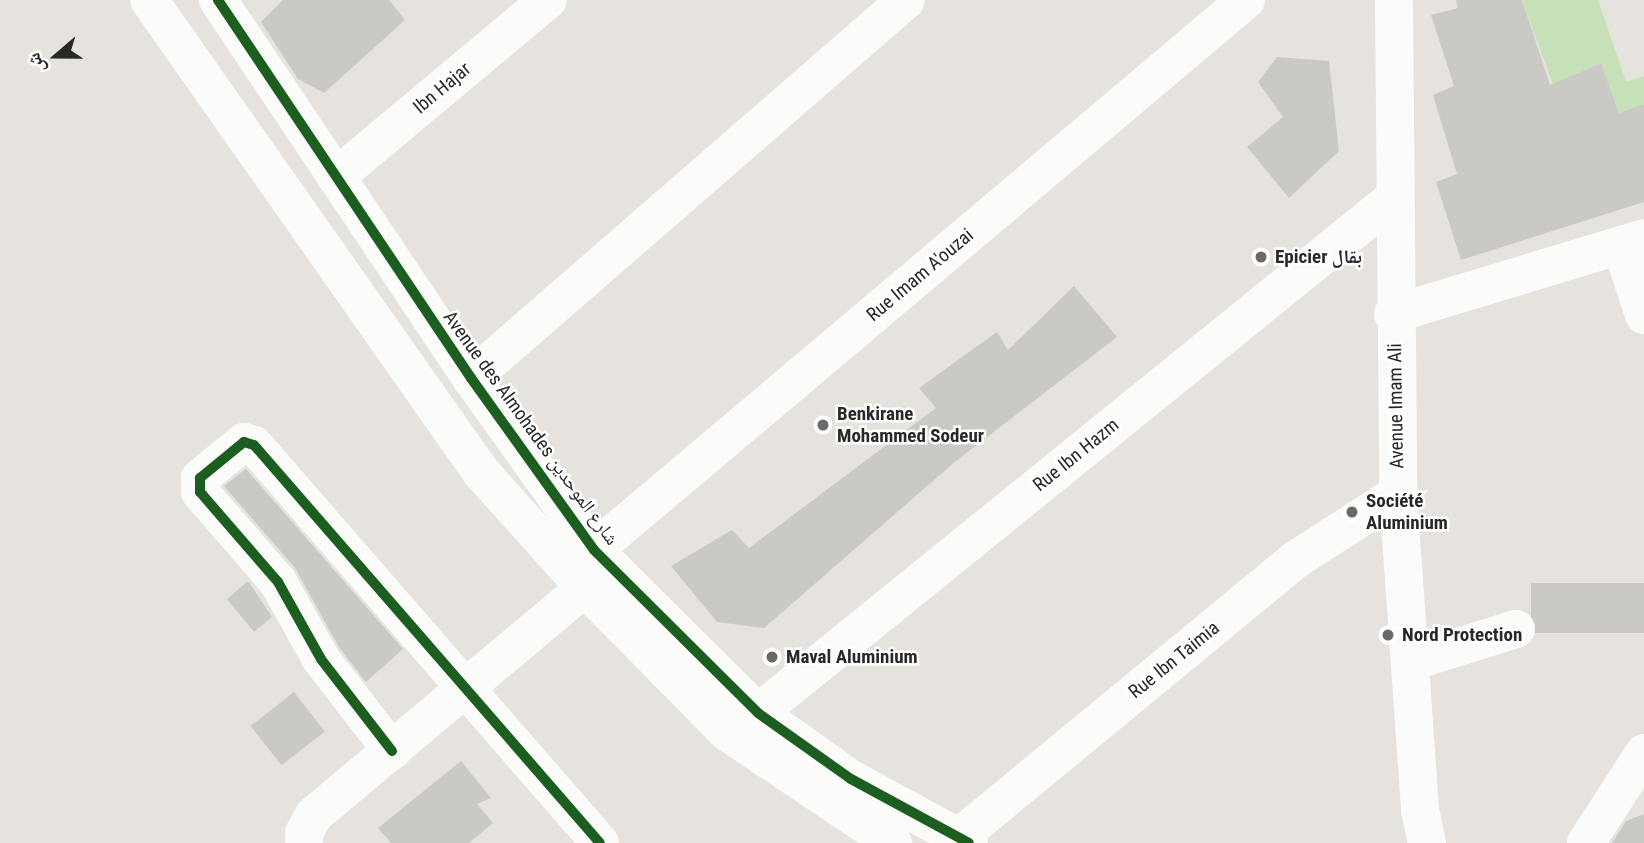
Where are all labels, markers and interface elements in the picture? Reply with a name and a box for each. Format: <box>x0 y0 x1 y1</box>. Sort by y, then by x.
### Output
north arrow <box>21 21 91 91</box>
text: ش <box>22 50 50 77</box>
street label: Ibn Hajar <box>409 58 475 118</box>
street label: Rue Imam A'ouzai <box>862 224 978 326</box>
place label: Epicier بقال <box>1275 246 1362 268</box>
marker: Epicier بقال <box>1253 249 1269 265</box>
street label: Avenue des Almohades شارع الموحدين <box>438 307 624 549</box>
street label: Avenue Imam Ali <box>1384 343 1408 469</box>
place label: Benkirane Mohammed Sodeur <box>837 403 984 447</box>
street label: Rue Ibn Hazm <box>1029 413 1123 497</box>
marker: Benkirane Mohammed Sodeur <box>815 417 831 433</box>
place label: Société Aluminium <box>1366 490 1448 534</box>
marker: Société Aluminium <box>1344 504 1360 520</box>
street label: Rue Ibn Taimia <box>1124 616 1224 704</box>
place label: Nord Protection <box>1402 624 1522 646</box>
marker: Nord Protection <box>1380 627 1396 643</box>
place label: Maval Aluminium <box>786 646 918 668</box>
marker: Maval Aluminium <box>764 649 780 665</box>

